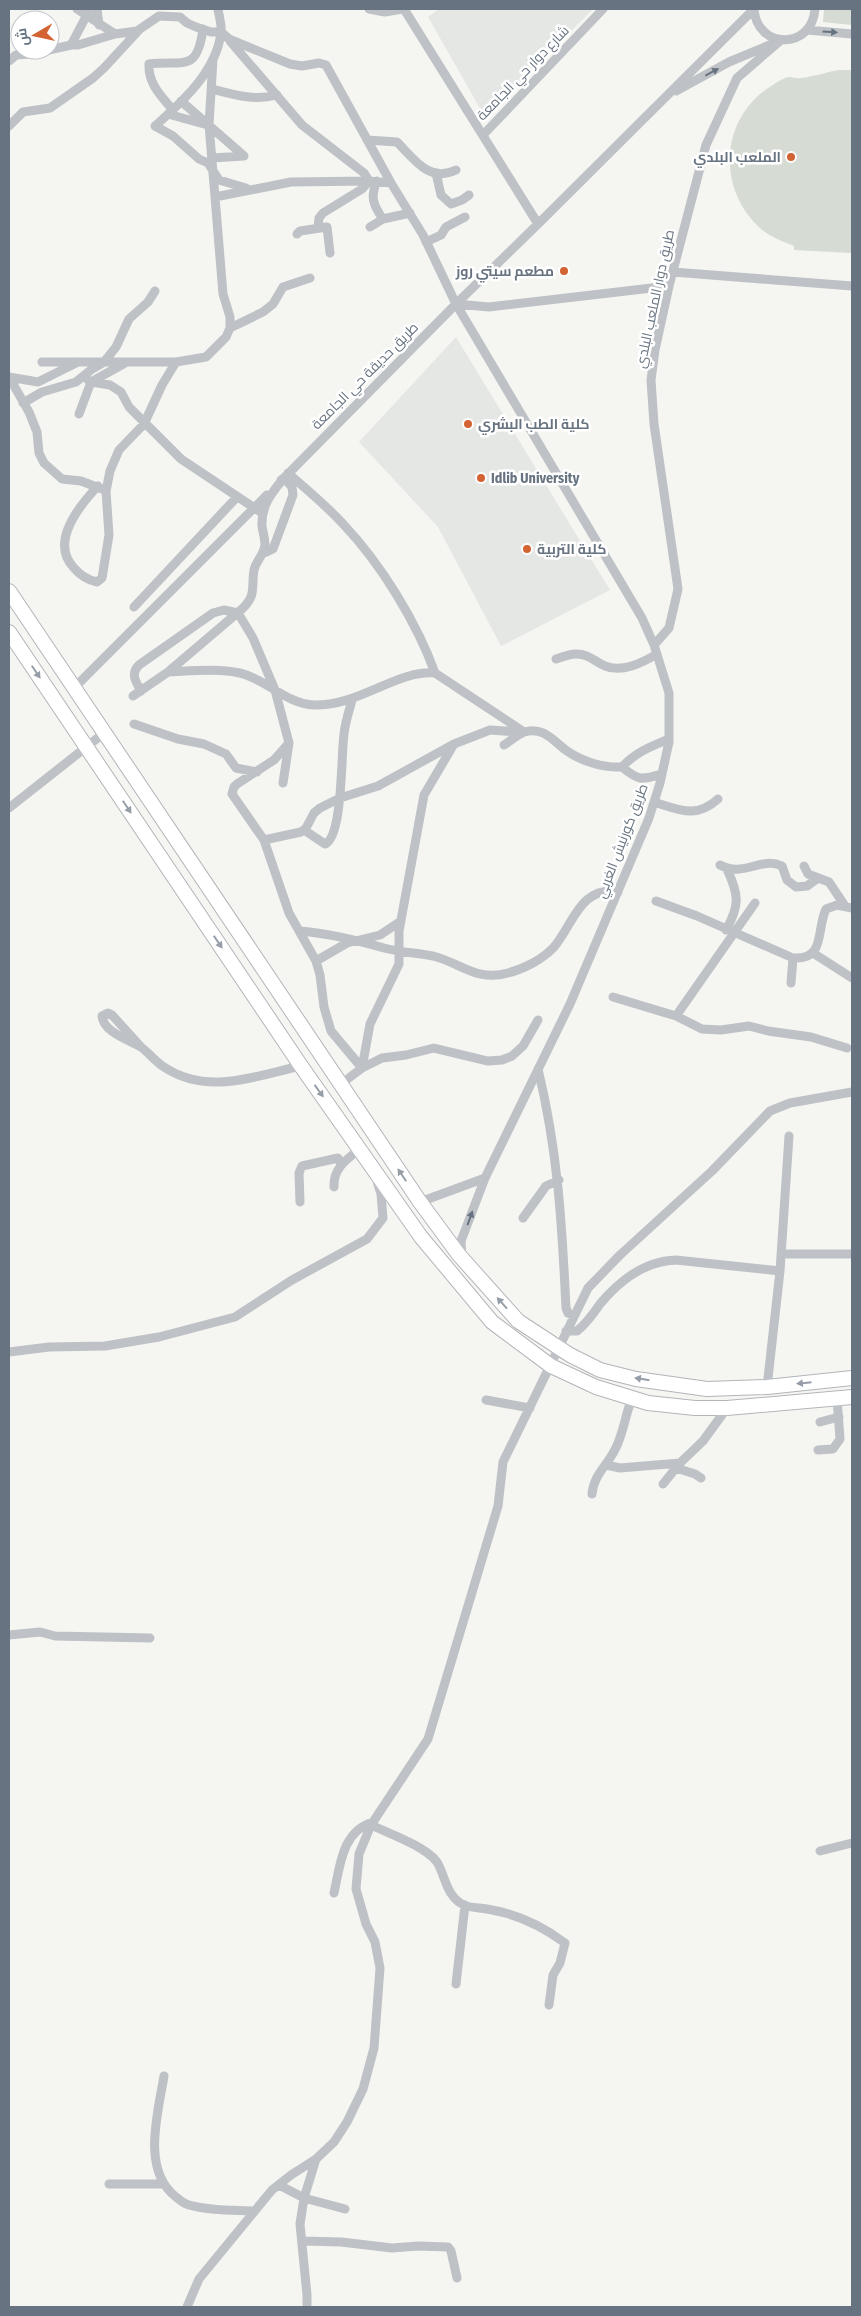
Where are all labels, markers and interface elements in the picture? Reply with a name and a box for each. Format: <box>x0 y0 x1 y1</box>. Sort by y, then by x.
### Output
north arrow <box>10 10 60 60</box>
street label: شارع دوار حي الجامعة <box>473 22 575 126</box>
text: ش <box>13 27 32 47</box>
one-way arrow <box>822 29 838 37</box>
one-way arrow <box>705 68 719 76</box>
place label: الملعب البلدي <box>693 149 781 168</box>
marker: الملعب البلدي <box>785 151 797 163</box>
street label: طريق دوار الملعب البلدي <box>632 228 681 371</box>
place label: مطعم سيتي روز <box>455 263 554 283</box>
marker: مطعم سيتي روز <box>558 265 570 277</box>
street label: طريق حديقة حي الجامعة <box>308 319 424 435</box>
place label: كلية الطب البشري <box>478 416 590 435</box>
marker: كلية الطب البشري <box>462 418 474 430</box>
place label: Idlib University <box>491 470 580 487</box>
marker: Idlib University <box>475 472 487 484</box>
place label: كلية التربية <box>537 541 606 558</box>
marker: كلية التربية <box>521 543 533 555</box>
one-way arrow <box>31 666 41 679</box>
street label: طريق كورنيش الغربي <box>592 781 654 902</box>
one-way arrow <box>122 800 132 814</box>
one-way arrow <box>213 935 223 949</box>
one-way arrow <box>313 1084 324 1097</box>
one-way arrow <box>398 1169 407 1182</box>
one-way arrow <box>466 1210 474 1225</box>
one-way arrow <box>496 1298 508 1310</box>
one-way arrow <box>634 1375 650 1383</box>
one-way arrow <box>795 1379 811 1387</box>

